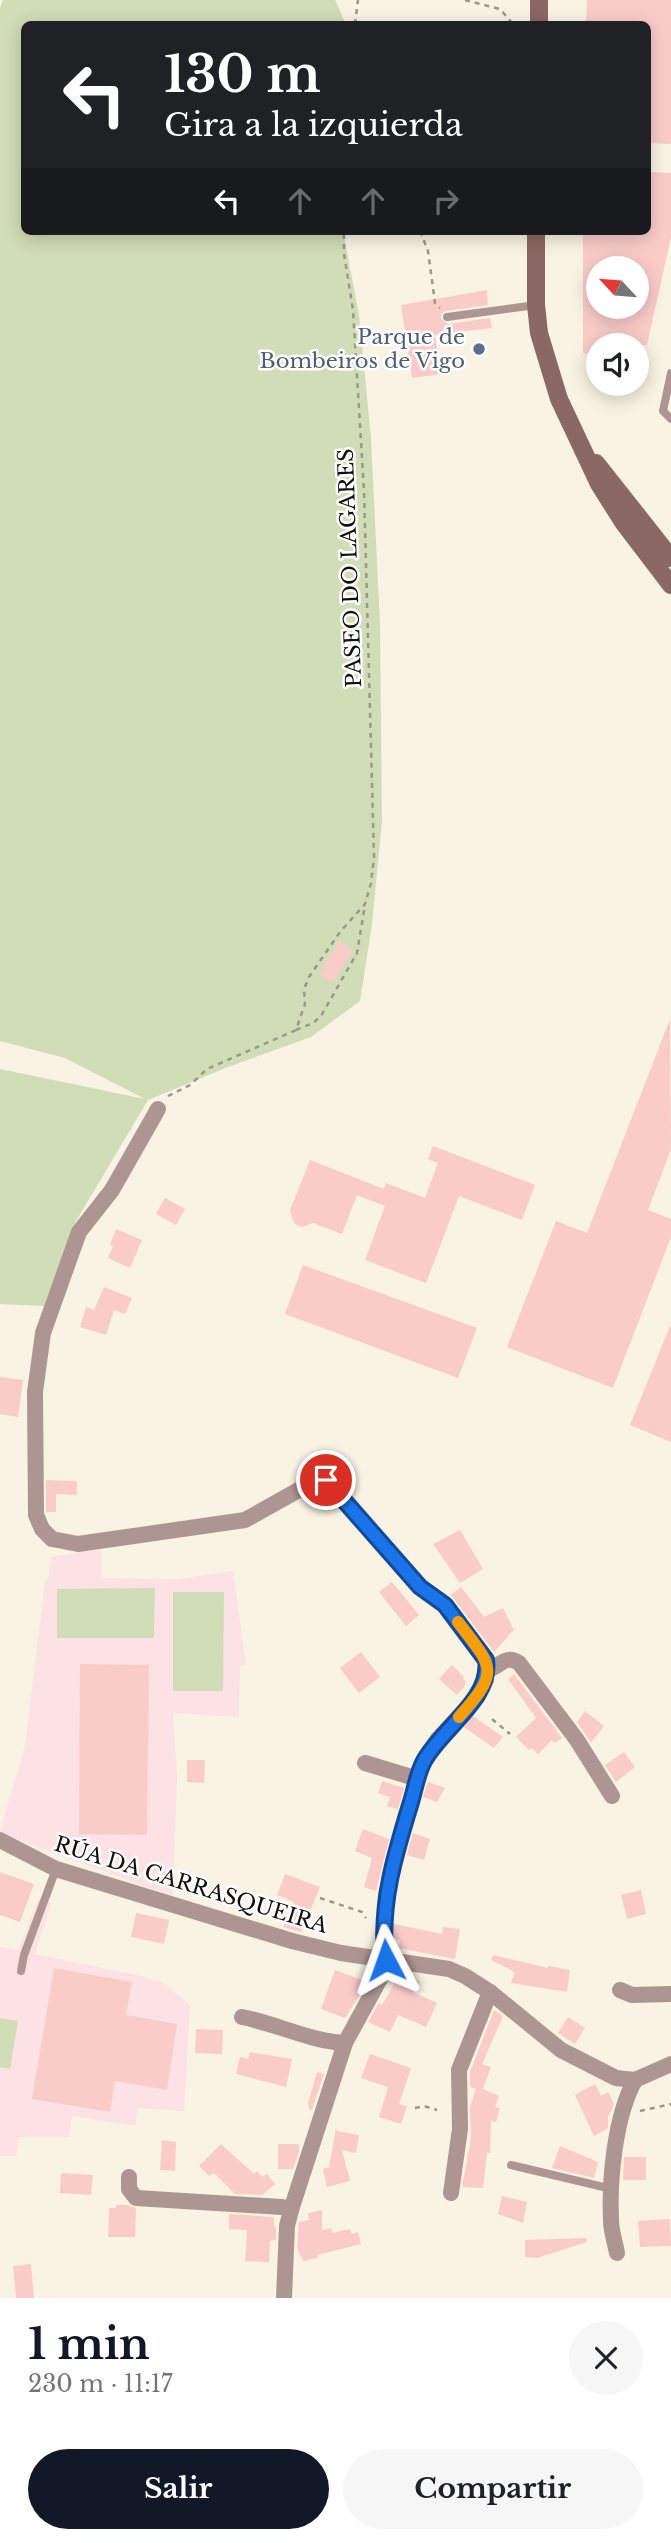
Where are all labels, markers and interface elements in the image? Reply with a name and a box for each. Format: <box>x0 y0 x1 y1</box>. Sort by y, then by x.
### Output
text: 130 m <box>164 44 321 105</box>
icon: left <box>49 49 140 140</box>
text: Gira a la izquierda <box>164 105 463 145</box>
icon: left <box>208 182 246 220</box>
icon: ahead <box>281 182 319 220</box>
icon: ahead <box>354 182 392 220</box>
icon: right <box>427 182 465 220</box>
north arrow <box>586 256 649 318</box>
map controls <box>586 256 649 396</box>
place label: Parque de Bombeiros de Vigo <box>260 324 465 374</box>
button: sound <box>586 333 649 396</box>
marker: Parque de Bombeiros de Vigo <box>471 341 487 357</box>
street label: PASEO DO LAGARES <box>333 448 367 688</box>
pin <box>296 1450 356 1510</box>
icon: arrive <box>307 1461 345 1499</box>
street label: RÚA DA CARRASQUEIRA <box>51 1831 332 1939</box>
position arrow <box>349 1923 423 1997</box>
text: 1 min <box>28 2318 150 2370</box>
button: close <box>569 2321 643 2395</box>
text: 230 m · 11:17 <box>28 2370 173 2398</box>
button: Salir <box>28 2449 329 2529</box>
button: Compartir <box>343 2449 643 2529</box>

